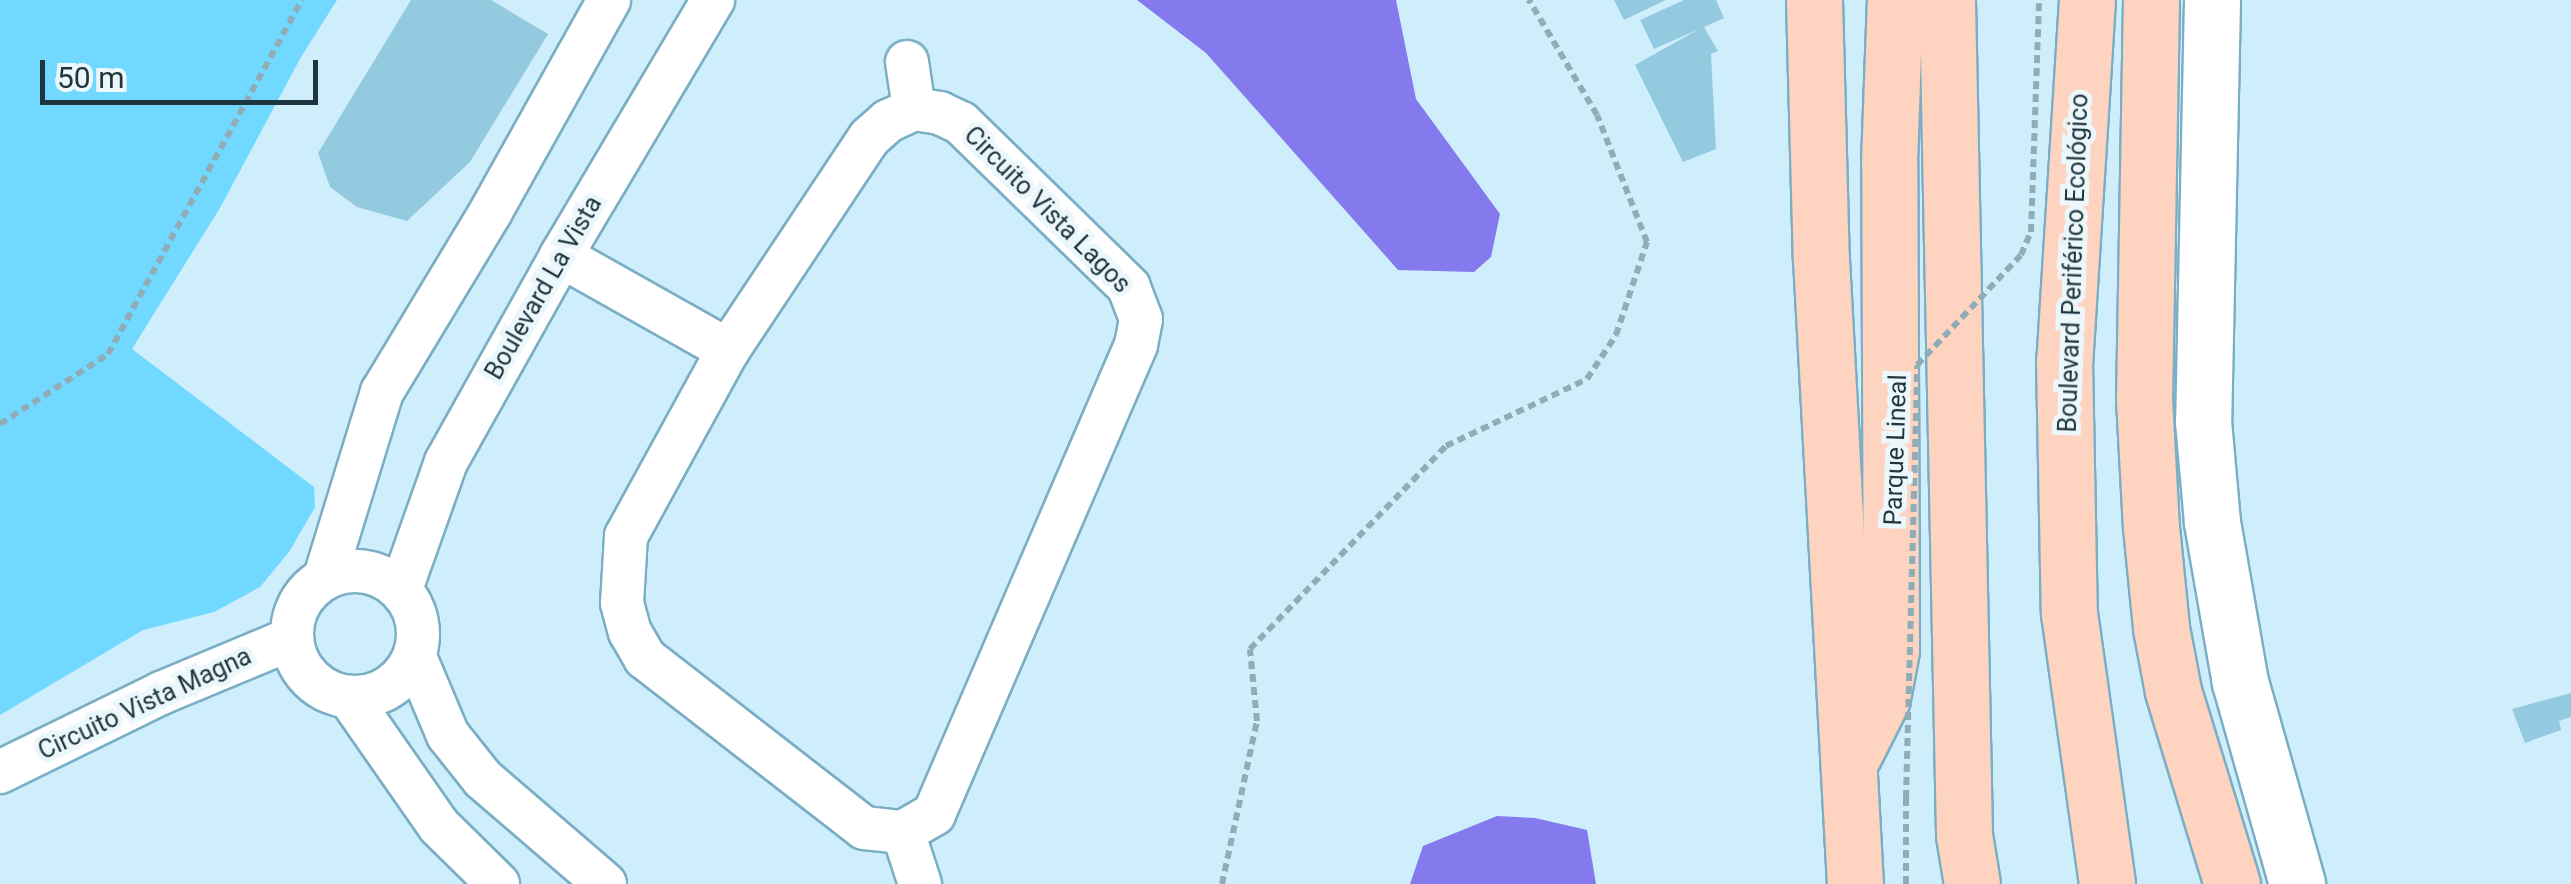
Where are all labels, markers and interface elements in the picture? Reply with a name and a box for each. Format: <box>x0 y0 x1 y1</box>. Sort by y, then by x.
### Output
scale bar <box>45 40 322 102</box>
text: 50 m <box>57 60 124 95</box>
street label: Boulevard Periférico Ecológico <box>2053 93 2095 433</box>
street label: Circuito Vista Lagos <box>958 121 1136 299</box>
street label: Boulevard La Vista <box>479 191 609 385</box>
street label: Parque Lineal <box>1878 374 1914 526</box>
street label: Circuito Vista Magna <box>34 641 256 767</box>

